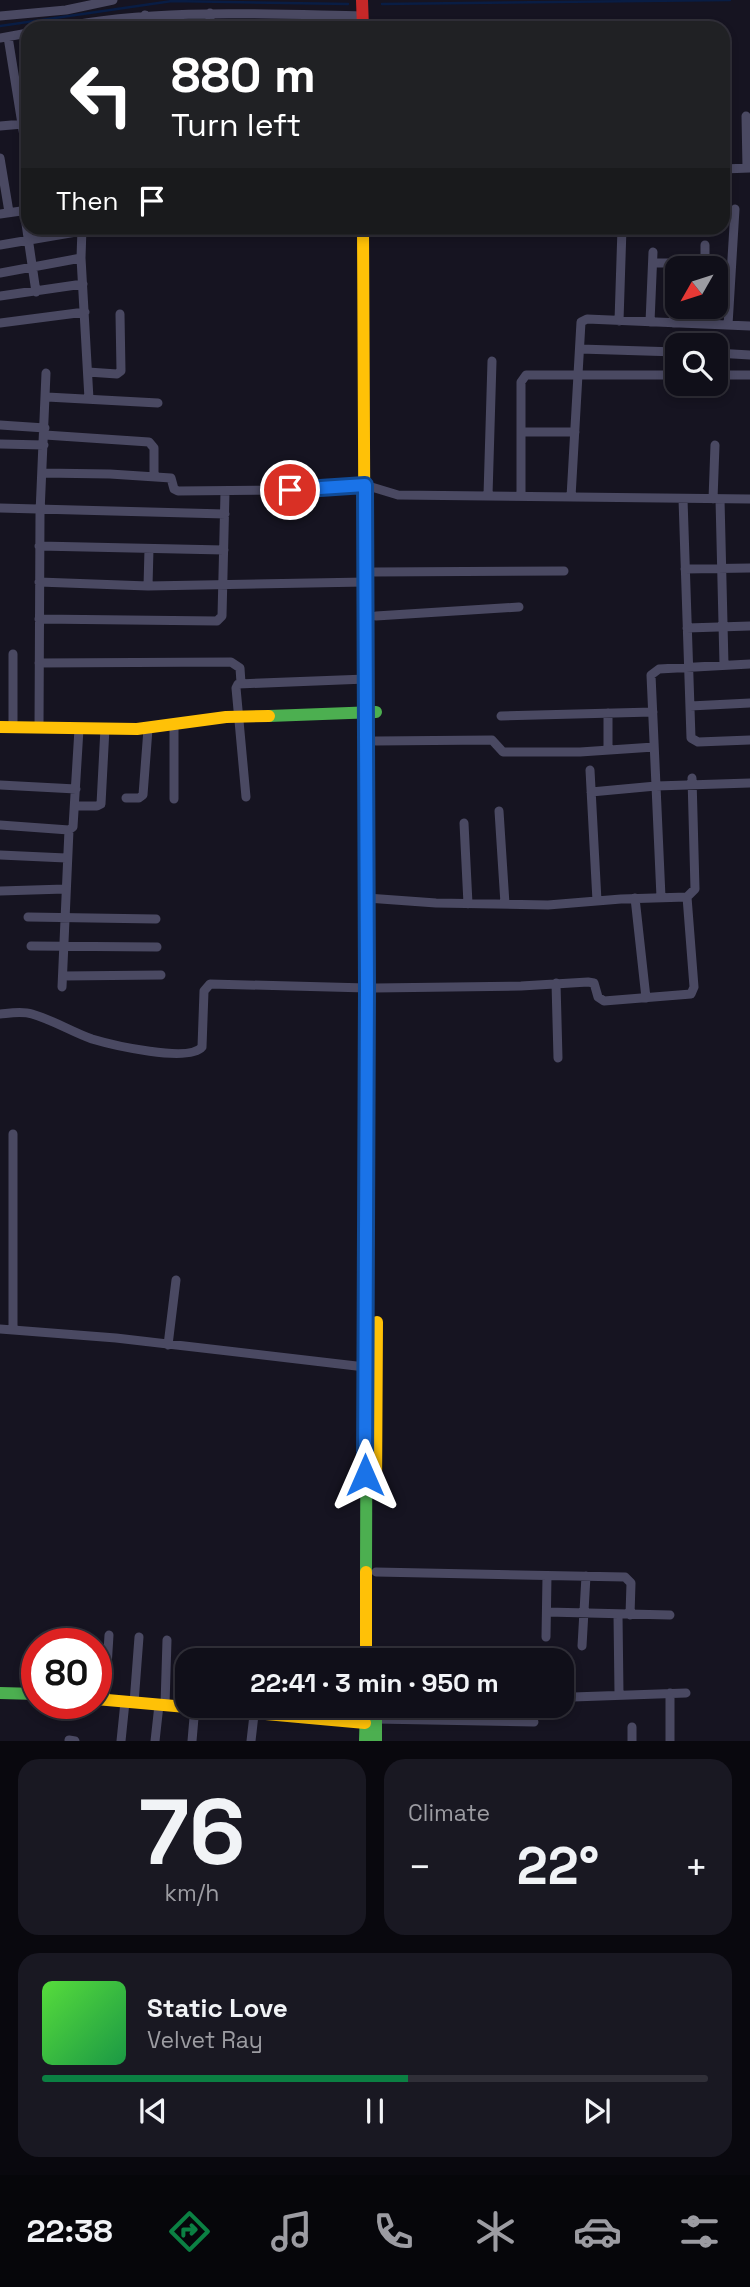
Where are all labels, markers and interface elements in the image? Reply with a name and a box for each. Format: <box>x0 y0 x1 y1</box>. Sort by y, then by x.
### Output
text: 880 m <box>171 44 316 106</box>
icon: left <box>56 49 147 140</box>
text: Turn left <box>171 105 301 145</box>
icon: arrive <box>133 182 171 220</box>
text: Then <box>56 184 119 218</box>
north arrow <box>665 256 728 318</box>
map controls <box>665 256 728 396</box>
button: search <box>665 333 728 396</box>
pin <box>260 460 320 520</box>
icon: arrive <box>271 471 309 509</box>
position arrow <box>328 1438 402 1512</box>
speed limit sign: 80 <box>21 1628 112 1719</box>
text: 22:41 · 3 min · 950 m <box>250 1666 499 1700</box>
text: 76 <box>139 1774 245 1891</box>
text: Climate <box>408 1798 490 1828</box>
text: 22° <box>517 1833 599 1899</box>
text: − <box>408 1843 432 1891</box>
text: + <box>684 1843 708 1891</box>
text: km/h <box>165 1878 219 1908</box>
text: Static Love <box>147 1991 288 2025</box>
text: Velvet Ray <box>147 2025 263 2055</box>
icon: previous <box>134 2092 172 2130</box>
icon: pause <box>356 2092 394 2130</box>
icon: next <box>578 2092 616 2130</box>
icon: directions <box>165 2207 214 2256</box>
icon: music <box>267 2207 316 2256</box>
icon: phone <box>369 2207 418 2256</box>
icon: climate <box>471 2207 520 2256</box>
icon: car <box>573 2207 622 2256</box>
icon: filters <box>675 2207 724 2256</box>
text: 22:38 <box>26 2211 113 2251</box>

